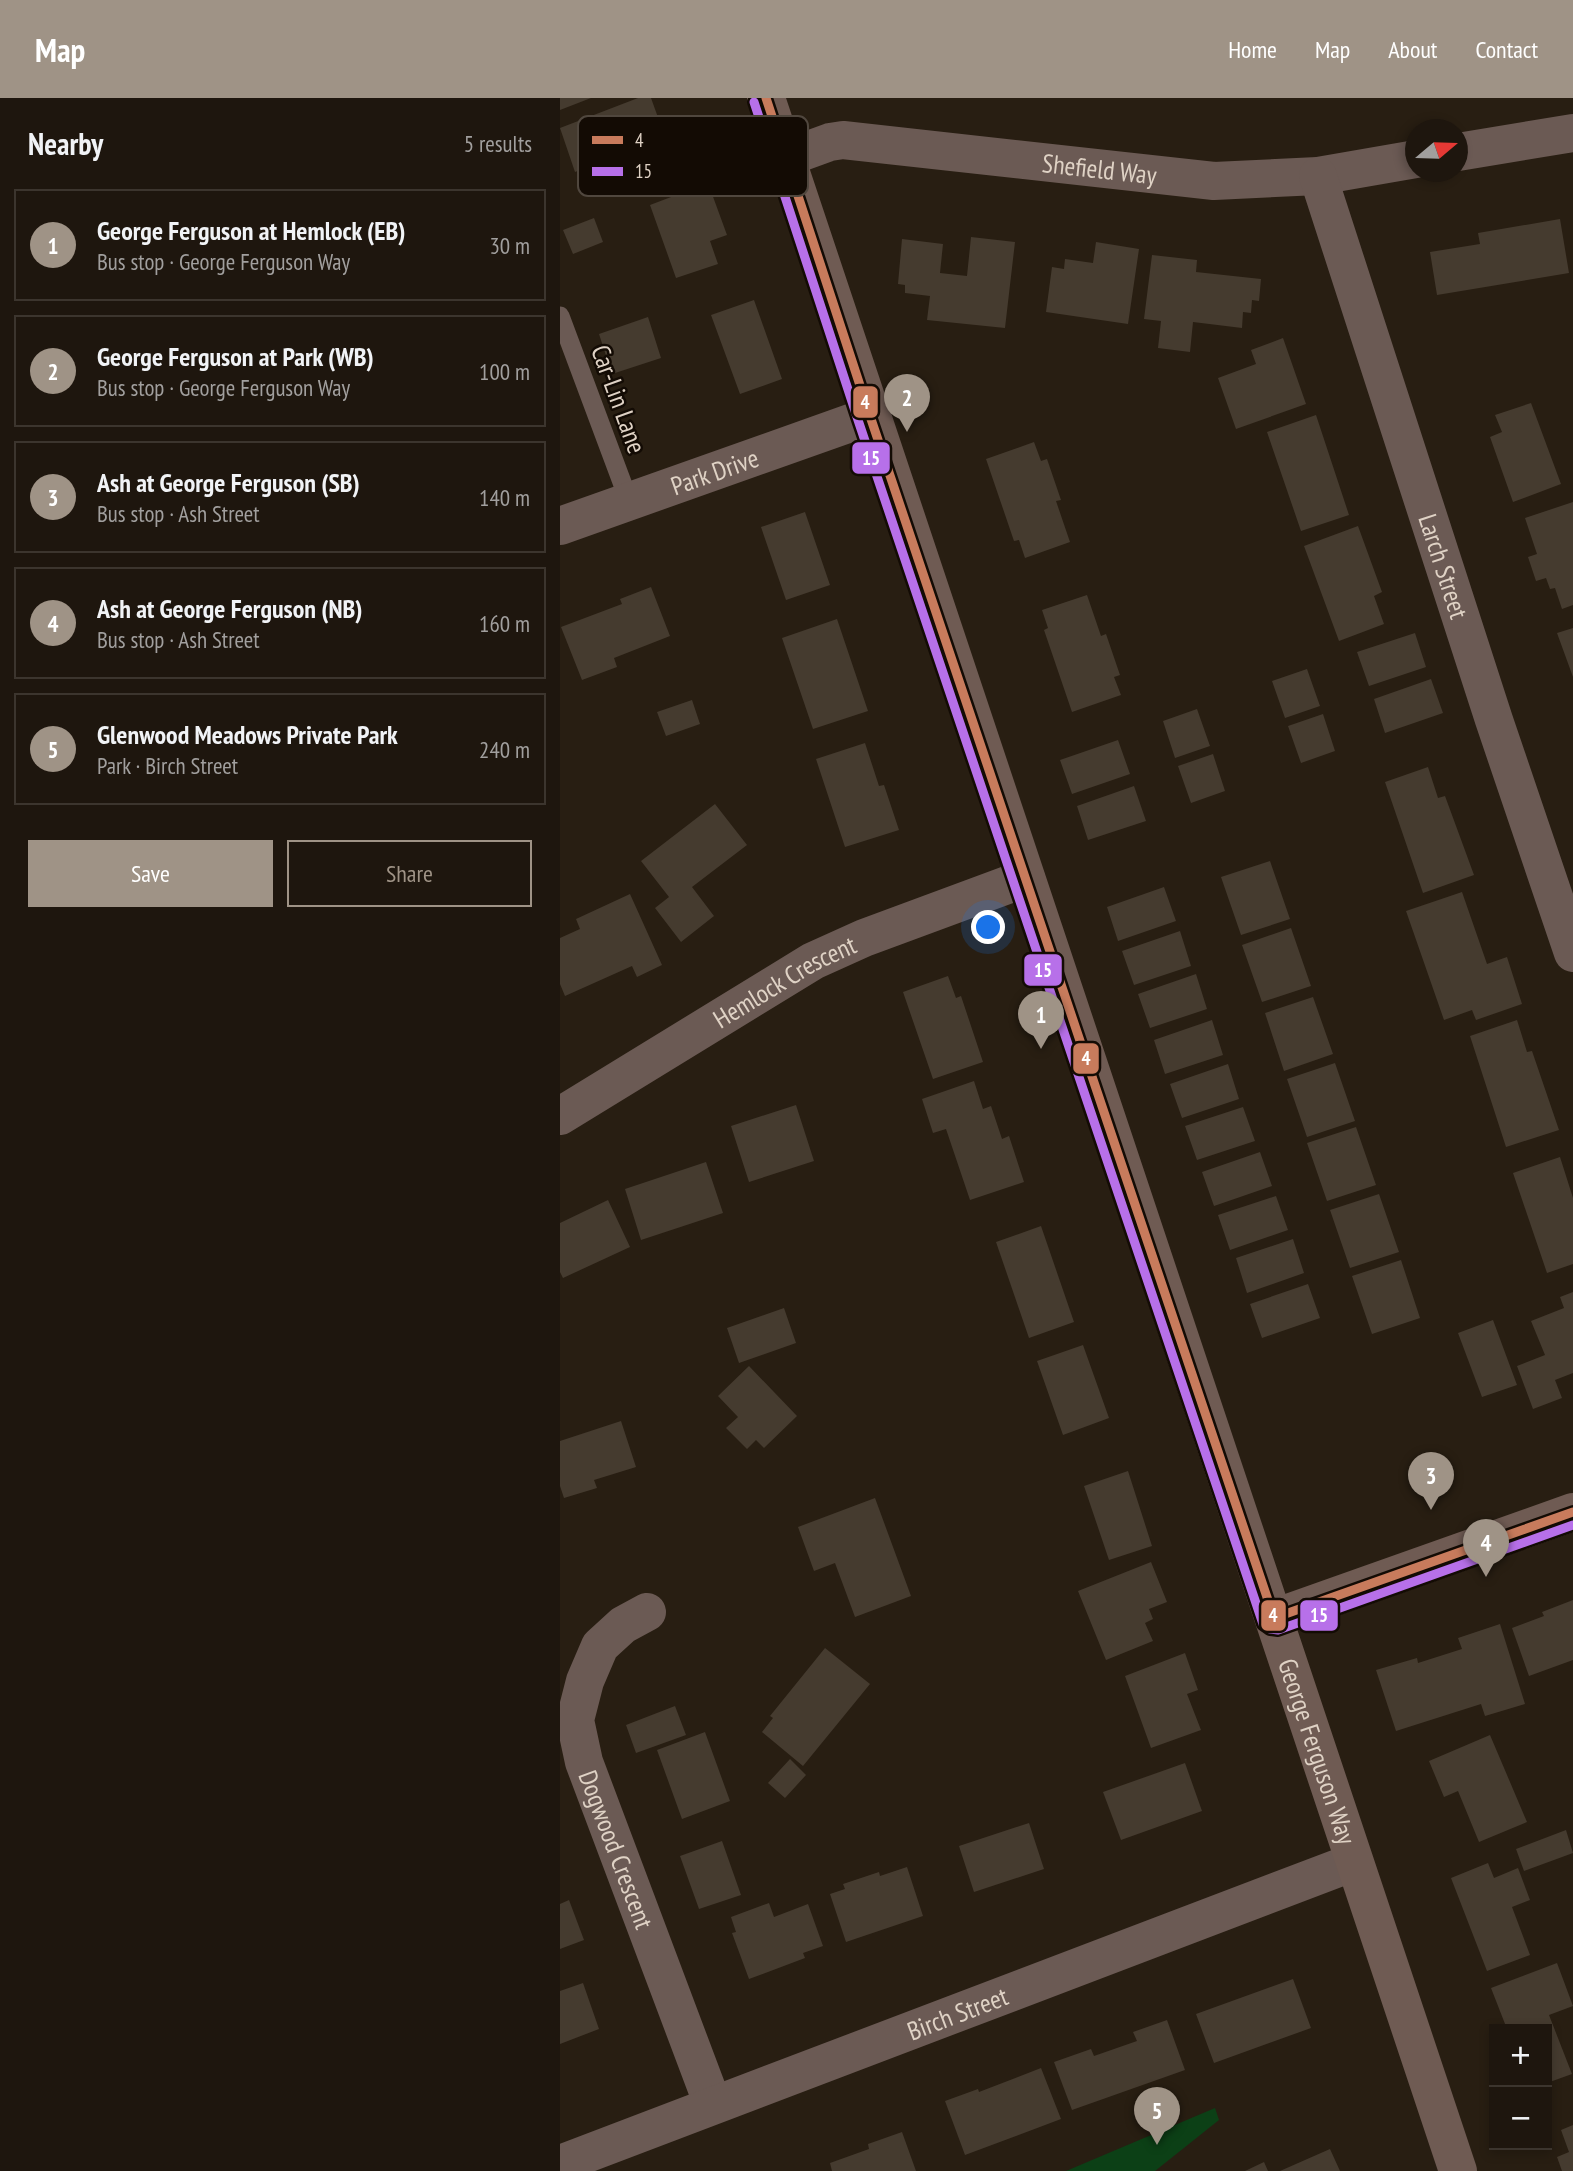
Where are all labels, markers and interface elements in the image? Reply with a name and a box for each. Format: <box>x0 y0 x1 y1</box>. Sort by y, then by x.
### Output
text: Map <box>35 28 85 71</box>
text: Home <box>1228 34 1277 65</box>
text: Map <box>1315 34 1350 65</box>
text: About <box>1388 34 1437 65</box>
text: Contact <box>1475 34 1538 65</box>
legend <box>578 116 808 196</box>
north arrow <box>1405 119 1468 182</box>
text: Nearby <box>28 124 103 163</box>
text: 4 <box>635 128 644 152</box>
text: 5 results <box>464 129 532 158</box>
street label: Shefield Way <box>1041 146 1158 191</box>
text: 15 <box>635 159 652 183</box>
text: George Ferguson at Hemlock (EB) <box>97 214 405 247</box>
text: 1 <box>48 231 59 260</box>
text: 30 m <box>489 231 530 260</box>
text: Bus stop · George Ferguson Way <box>97 247 350 276</box>
text: George Ferguson at Park (WB) <box>97 340 374 373</box>
street label: Car-Lin Lane <box>584 340 654 458</box>
text: 2 <box>48 357 59 386</box>
text: 100 m <box>479 357 530 386</box>
text: Bus stop · George Ferguson Way <box>97 373 350 402</box>
pin: 2 <box>884 374 930 432</box>
line badge: 4 <box>852 385 879 419</box>
text: 4 <box>860 390 870 414</box>
street label: Park Drive <box>666 440 763 502</box>
line badge: 15 <box>851 441 891 475</box>
text: 15 <box>862 446 880 470</box>
text: Ash at George Ferguson (SB) <box>97 466 360 499</box>
text: 3 <box>48 483 59 512</box>
text: 140 m <box>479 483 530 512</box>
text: Bus stop · Ash Street <box>97 499 260 528</box>
street label: Larch Street <box>1412 510 1477 623</box>
text: Ash at George Ferguson (NB) <box>97 592 362 625</box>
text: 4 <box>48 609 59 638</box>
text: 160 m <box>479 609 530 638</box>
text: Bus stop · Ash Street <box>97 625 260 654</box>
text: Glenwood Meadows Private Park <box>97 718 398 751</box>
text: 5 <box>48 735 59 764</box>
text: 240 m <box>479 735 530 764</box>
text: Park · Birch Street <box>97 751 238 780</box>
button: Save <box>28 840 273 907</box>
button: Share <box>287 840 532 907</box>
your location <box>971 910 1005 944</box>
street label: Hemlock Crescent <box>707 927 861 1035</box>
line badge: 15 <box>1023 953 1063 987</box>
text: 15 <box>1034 958 1052 982</box>
pin: 1 <box>1018 991 1064 1049</box>
line badge: 4 <box>1072 1042 1100 1075</box>
text: 4 <box>1081 1046 1091 1070</box>
pin: 3 <box>1408 1452 1454 1510</box>
pin: 4 <box>1463 1519 1509 1577</box>
line badge: 4 <box>1260 1599 1287 1632</box>
line badge: 15 <box>1299 1599 1339 1632</box>
text: 4 <box>1268 1603 1278 1627</box>
text: 15 <box>1310 1603 1328 1627</box>
street label: George Ferguson Way <box>1272 1654 1364 1849</box>
street label: Dogwood Crescent <box>572 1765 662 1933</box>
street label: Birch Street <box>902 1979 1012 2047</box>
map controls <box>1489 2024 1552 2150</box>
button: + <box>1489 2024 1552 2087</box>
pin: 5 <box>1134 2087 1180 2145</box>
button: − <box>1489 2087 1552 2150</box>

